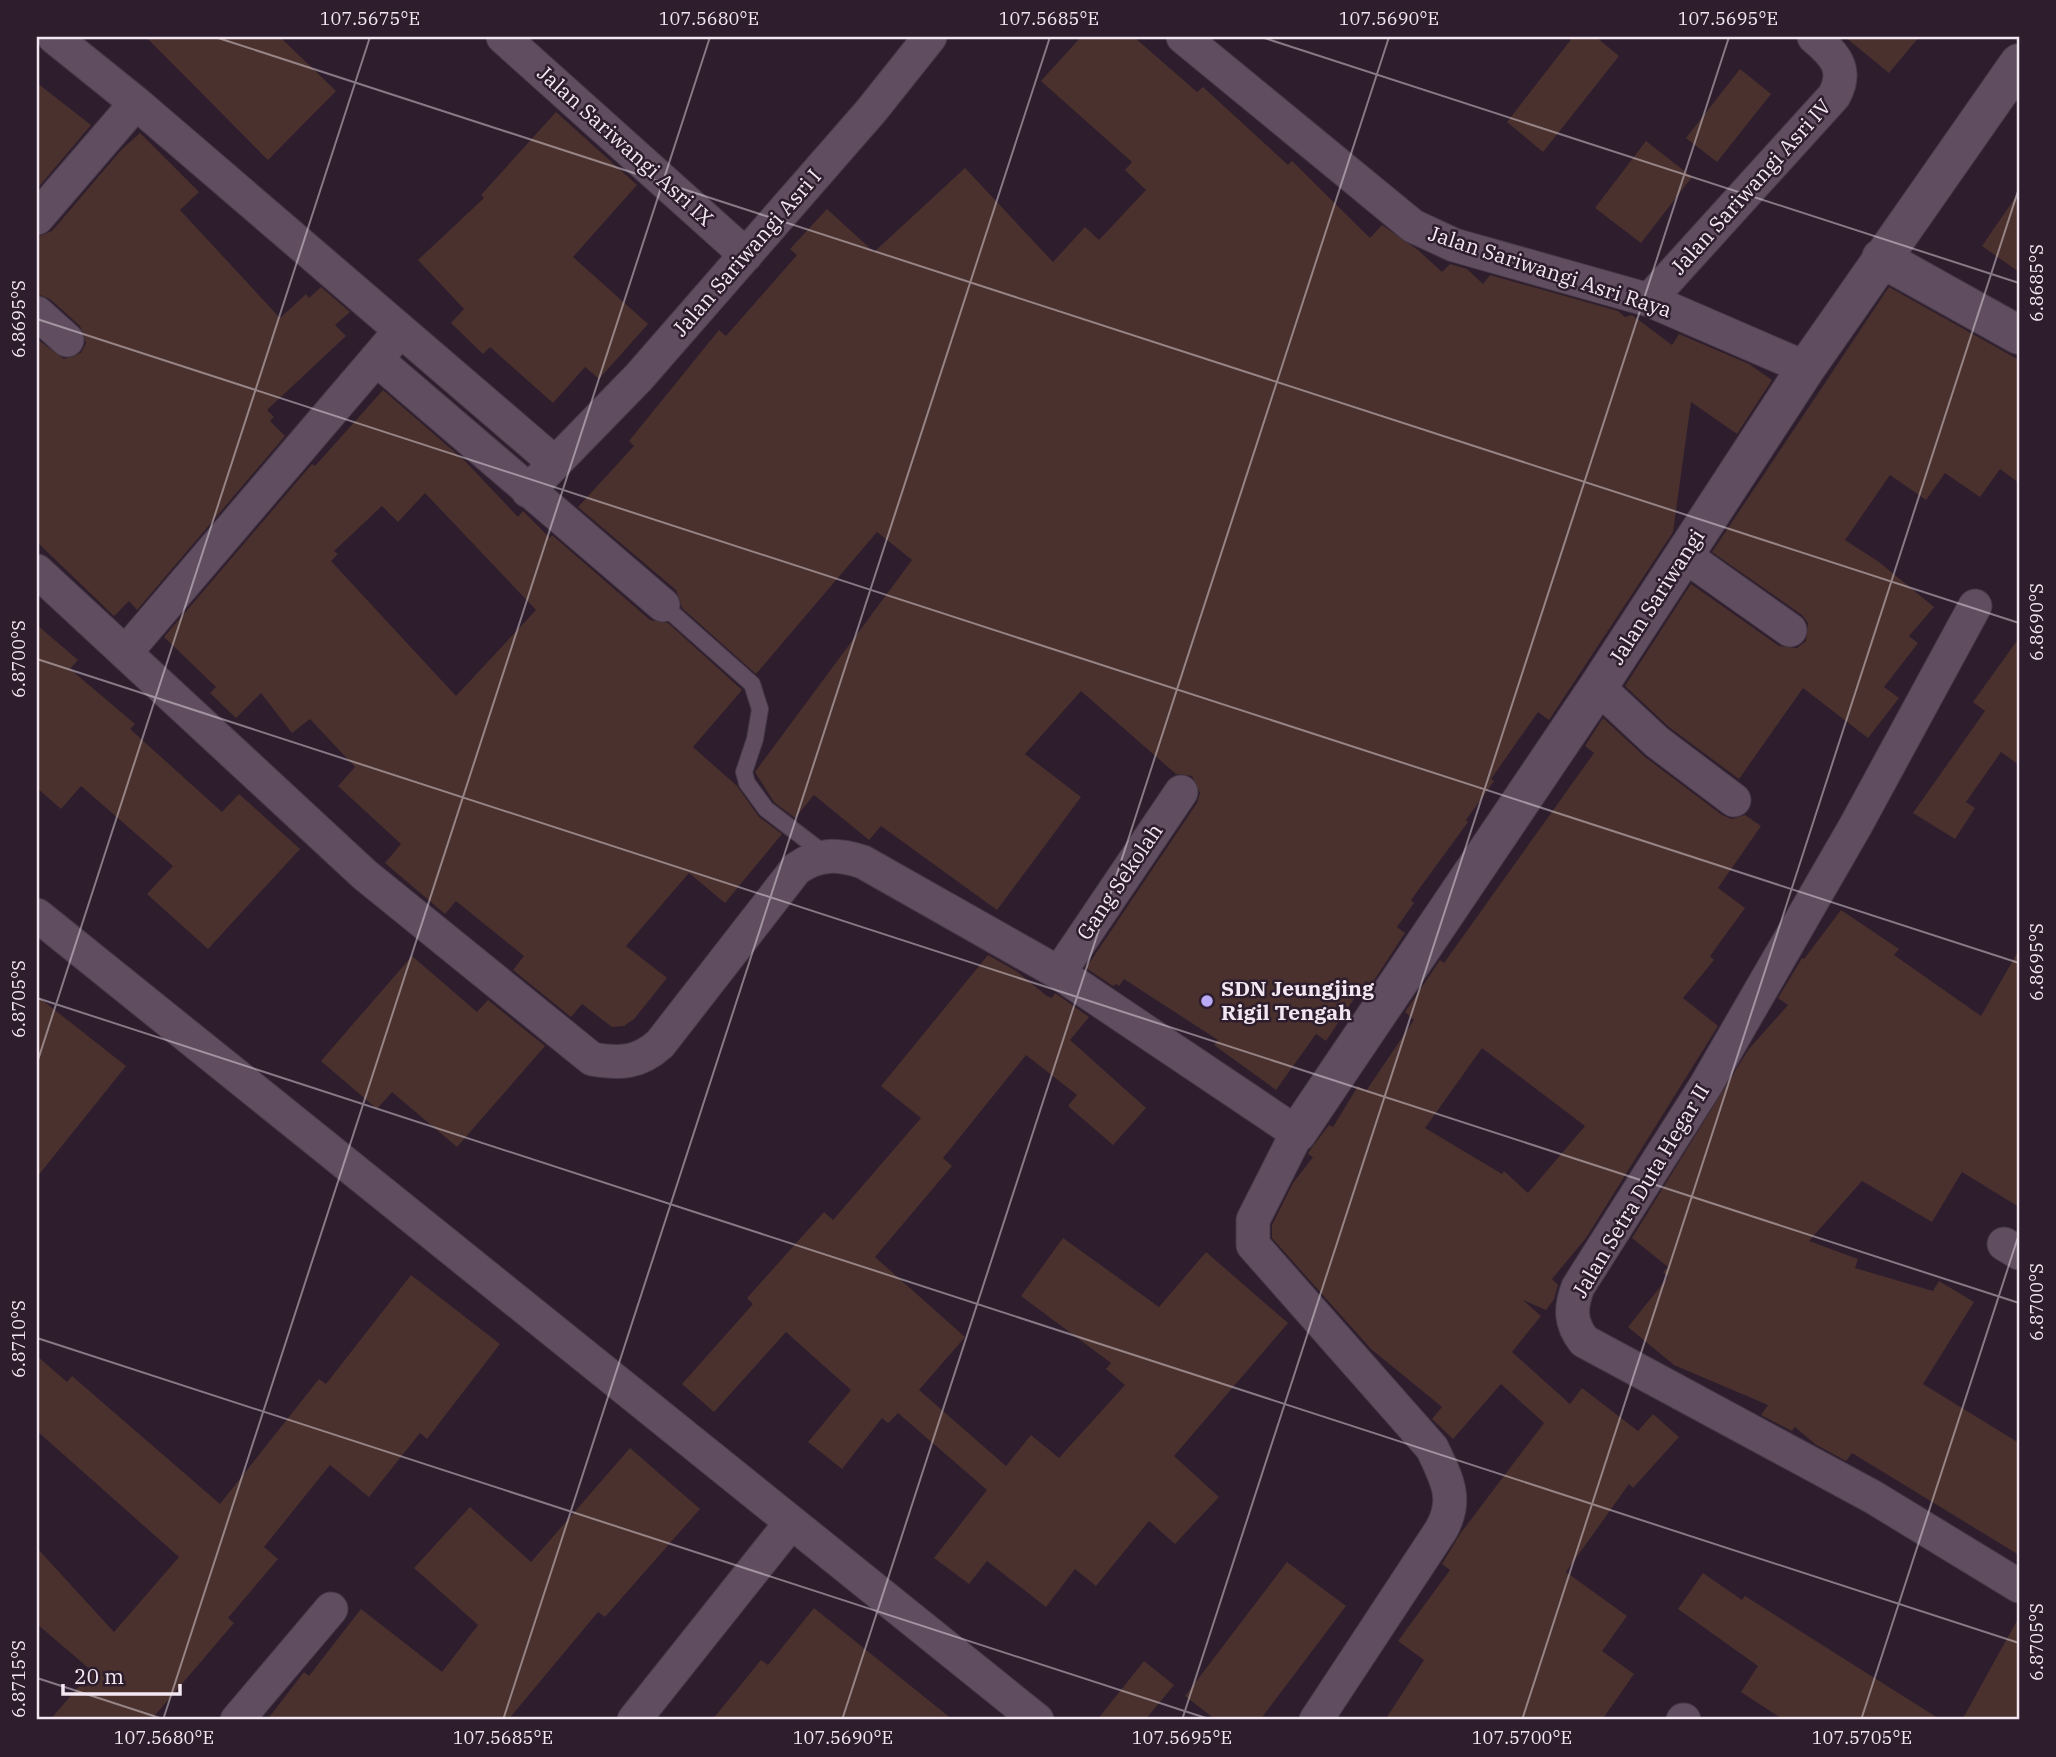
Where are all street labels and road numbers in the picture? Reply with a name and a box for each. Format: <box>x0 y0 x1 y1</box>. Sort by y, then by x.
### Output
street label: Jalan Sariwangi Asri IX <box>532 59 720 232</box>
street label: Jalan Sariwangi Asri IV <box>1664 92 1837 280</box>
street label: Jalan Sariwangi Asri I <box>666 163 827 342</box>
street label: Jalan Sariwangi Asri Raya <box>1425 219 1675 324</box>
street label: Jalan Sariwangi <box>1602 523 1710 669</box>
street label: Gang Sekolah <box>1070 818 1168 945</box>
street label: Jalan Setra Duta Hegar II <box>1565 1078 1715 1303</box>

